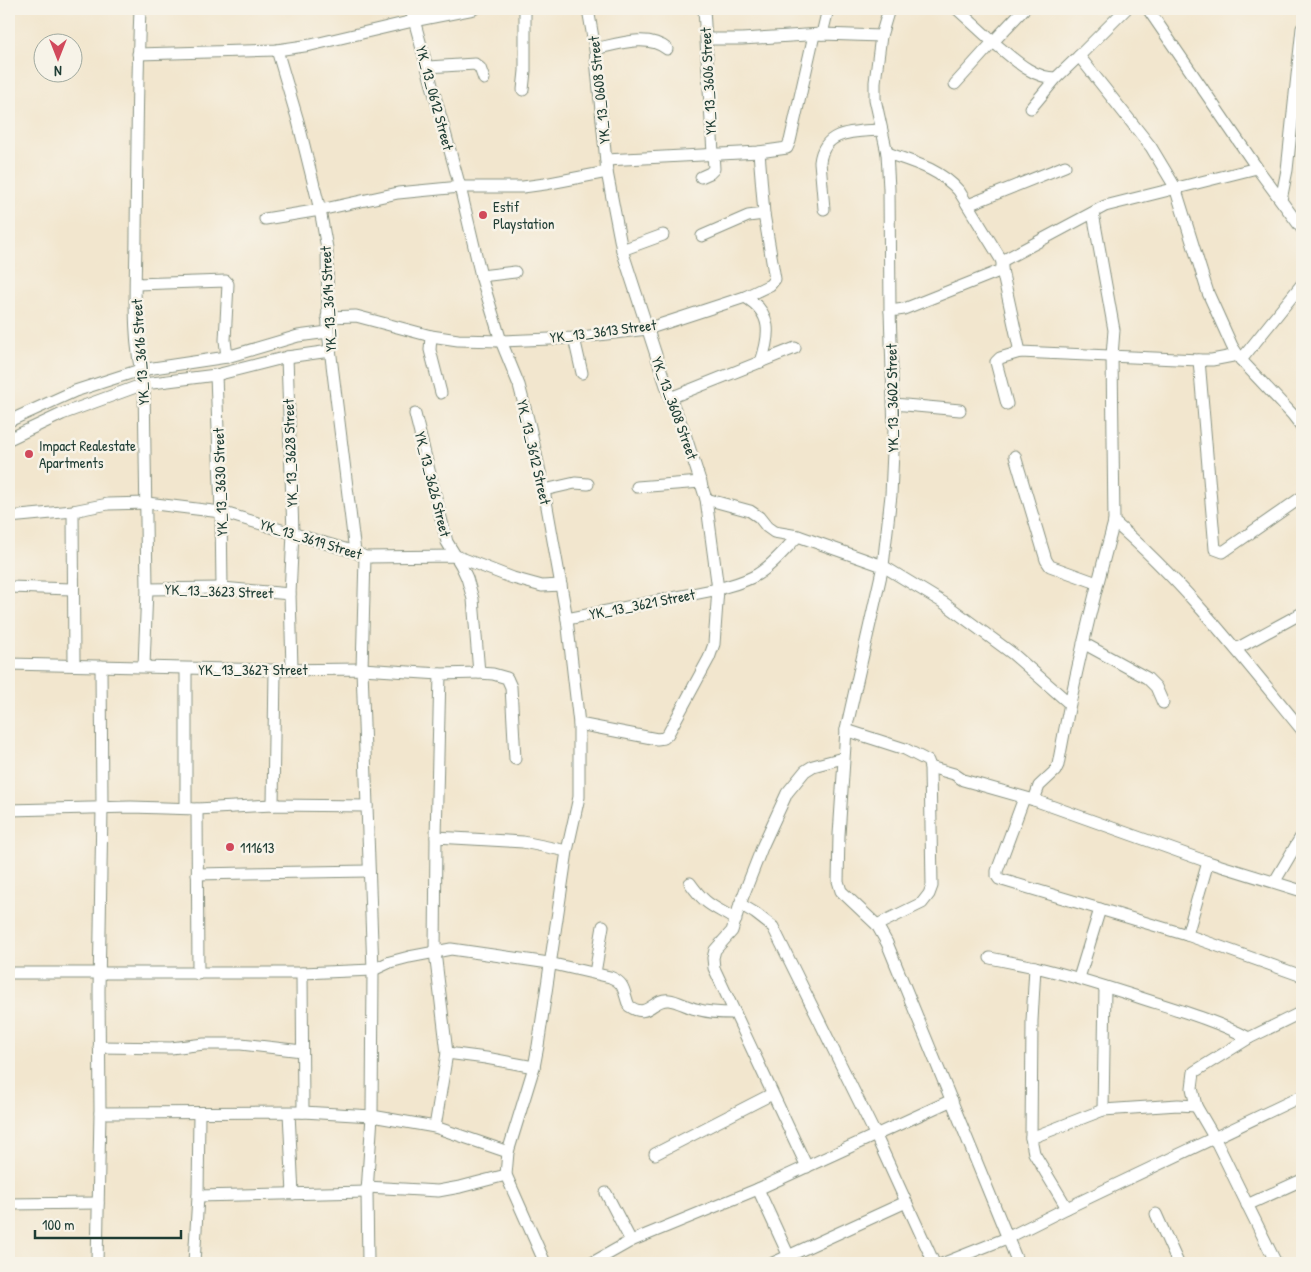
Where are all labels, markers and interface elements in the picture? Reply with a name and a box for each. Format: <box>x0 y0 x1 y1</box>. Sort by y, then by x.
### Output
street label: YK_13_3606 Street <box>695 26 721 135</box>
north arrow <box>32 32 82 82</box>
street label: YK_13_0608 Street <box>583 34 615 145</box>
street label: YK_13_0612 Street <box>411 43 459 153</box>
text: N <box>54 62 62 81</box>
place label: Estif Playstation <box>493 196 555 234</box>
marker: Estif Playstation <box>477 209 489 221</box>
street label: YK_13_3614 Street <box>315 245 341 352</box>
street label: YK_13_3616 Street <box>126 297 154 406</box>
street label: YK_13_3613 Street <box>549 314 658 348</box>
street label: YK_13_3602 Street <box>881 343 903 452</box>
street label: YK_13_3608 Street <box>647 354 704 463</box>
street label: YK_13_3612 Street <box>512 397 556 507</box>
street label: YK_13_3628 Street <box>278 398 302 508</box>
street label: YK_13_3630 Street <box>208 427 232 536</box>
street label: YK_13_3626 Street <box>410 429 456 540</box>
place label: Impact Realestate Apartments <box>39 435 136 473</box>
marker: Impact Realestate Apartments <box>23 448 35 460</box>
street label: YK_13_3619 Street <box>257 513 365 565</box>
street label: YK_13_3623 Street <box>164 579 274 603</box>
street label: YK_13_3621 Street <box>587 583 697 625</box>
street label: YK_13_3627 Street <box>198 659 308 680</box>
place label: 111613 <box>240 837 275 858</box>
marker: 111613 <box>224 841 236 853</box>
scale bar <box>35 1207 181 1239</box>
text: 100 m <box>42 1214 75 1235</box>

